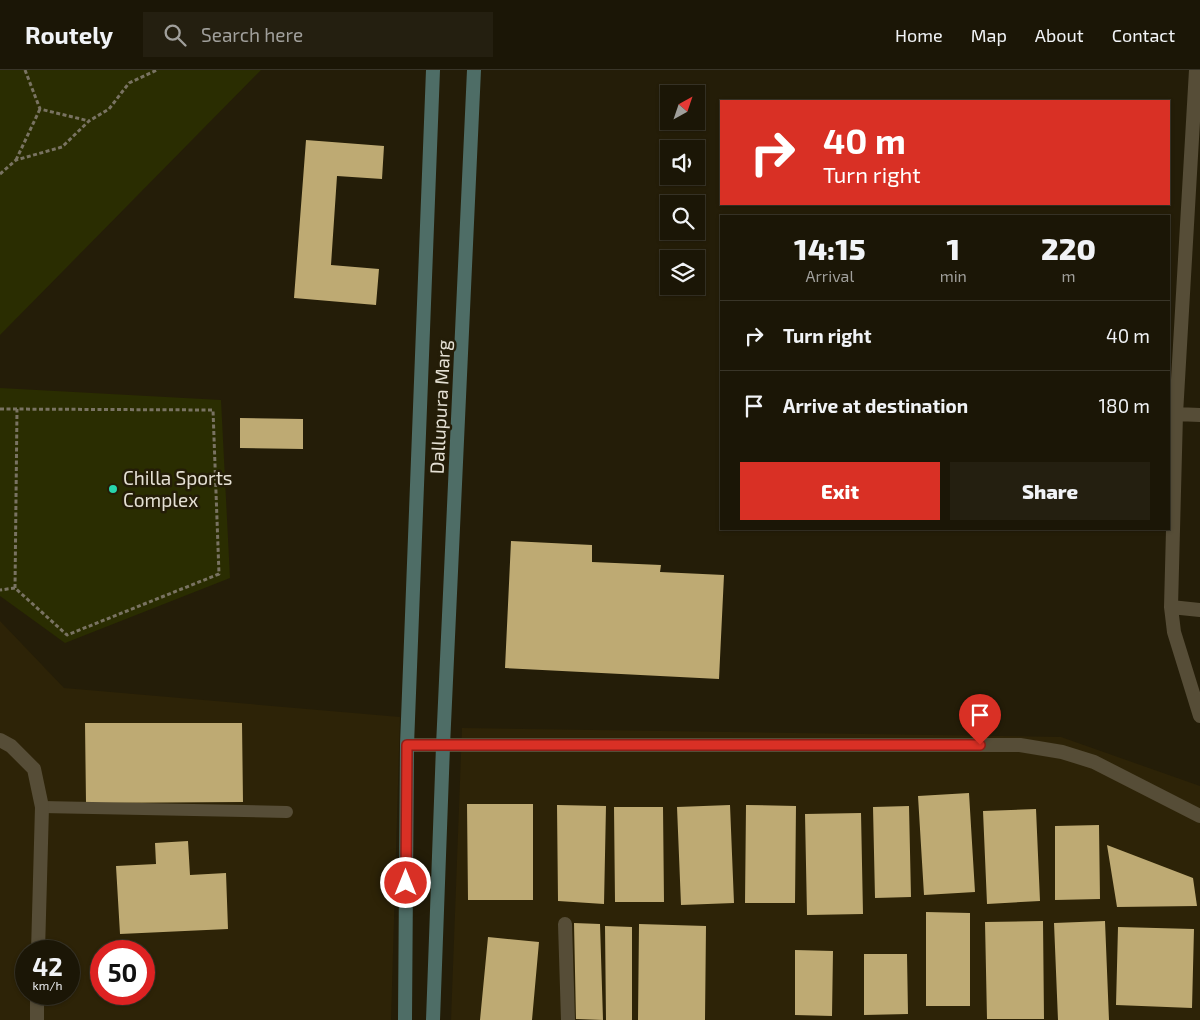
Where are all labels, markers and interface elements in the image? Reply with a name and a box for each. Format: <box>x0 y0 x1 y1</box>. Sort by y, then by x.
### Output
search box <box>143 12 493 57</box>
text: Routely <box>25 20 113 49</box>
icon: search <box>161 21 189 49</box>
text: Search here <box>201 23 303 46</box>
text: Home <box>895 24 943 46</box>
text: Map <box>971 24 1007 46</box>
text: About <box>1035 24 1084 46</box>
text: Contact <box>1112 24 1175 46</box>
north arrow <box>660 85 705 130</box>
map controls <box>660 85 705 295</box>
text: 40 m <box>823 119 906 161</box>
icon: right <box>740 120 805 185</box>
button: sound <box>660 140 705 185</box>
text: Turn right <box>823 161 921 187</box>
button: search <box>660 195 705 240</box>
text: 14:15 <box>794 230 866 266</box>
text: 1 <box>947 230 960 266</box>
text: 220 <box>1041 230 1096 266</box>
button: layers <box>660 250 705 295</box>
text: Arrival <box>805 266 854 285</box>
text: min <box>940 266 967 285</box>
text: m <box>1061 266 1075 285</box>
icon: right <box>740 322 768 350</box>
text: Turn right <box>783 324 871 347</box>
text: 40 m <box>1106 324 1150 347</box>
street label: Dallupura Marg <box>424 339 455 475</box>
icon: arrive <box>740 392 768 420</box>
text: Arrive at destination <box>783 394 968 417</box>
text: 180 m <box>1099 394 1150 417</box>
button: Exit <box>740 462 940 520</box>
button: Share <box>950 462 1150 520</box>
place label: Chilla Sports Complex <box>123 466 233 511</box>
marker: Chilla Sports Complex <box>107 483 119 495</box>
pin <box>959 694 1001 745</box>
icon: arrive <box>966 701 994 729</box>
position arrow <box>379 856 431 908</box>
speed limit sign: 50 <box>90 940 155 1005</box>
text: 42 <box>32 951 63 981</box>
text: km/h <box>33 978 62 992</box>

